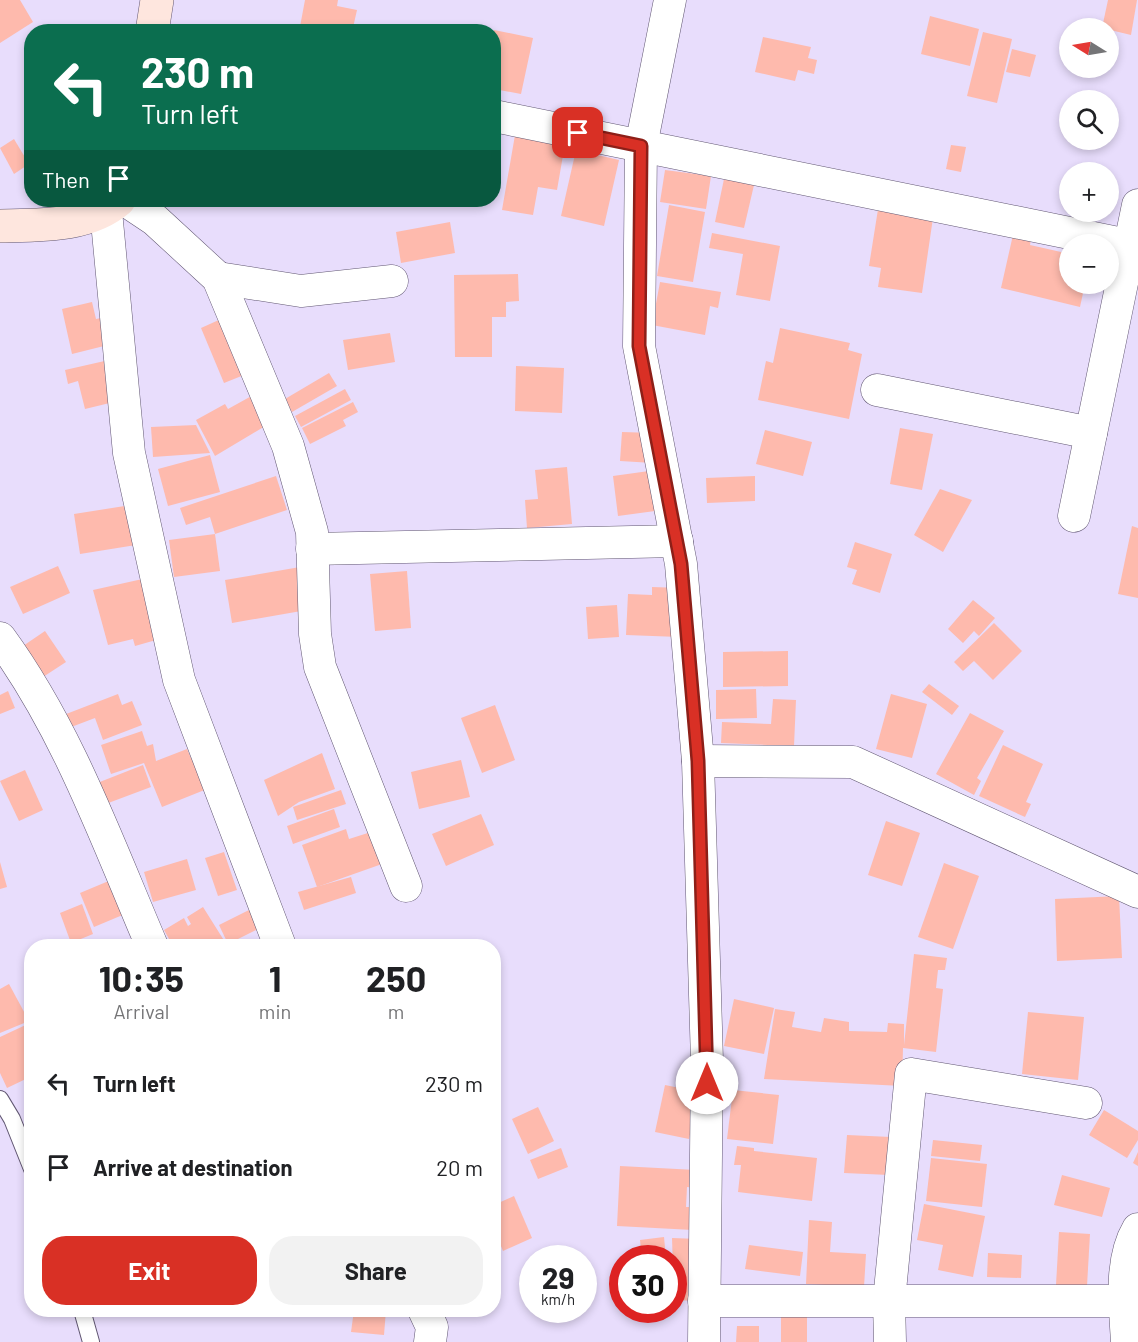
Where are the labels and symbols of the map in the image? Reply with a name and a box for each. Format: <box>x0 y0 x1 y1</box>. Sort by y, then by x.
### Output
north arrow <box>1059 18 1119 78</box>
pin <box>552 107 603 158</box>
position arrow <box>675 1051 739 1115</box>
speed limit sign: 30 <box>609 1245 687 1323</box>

